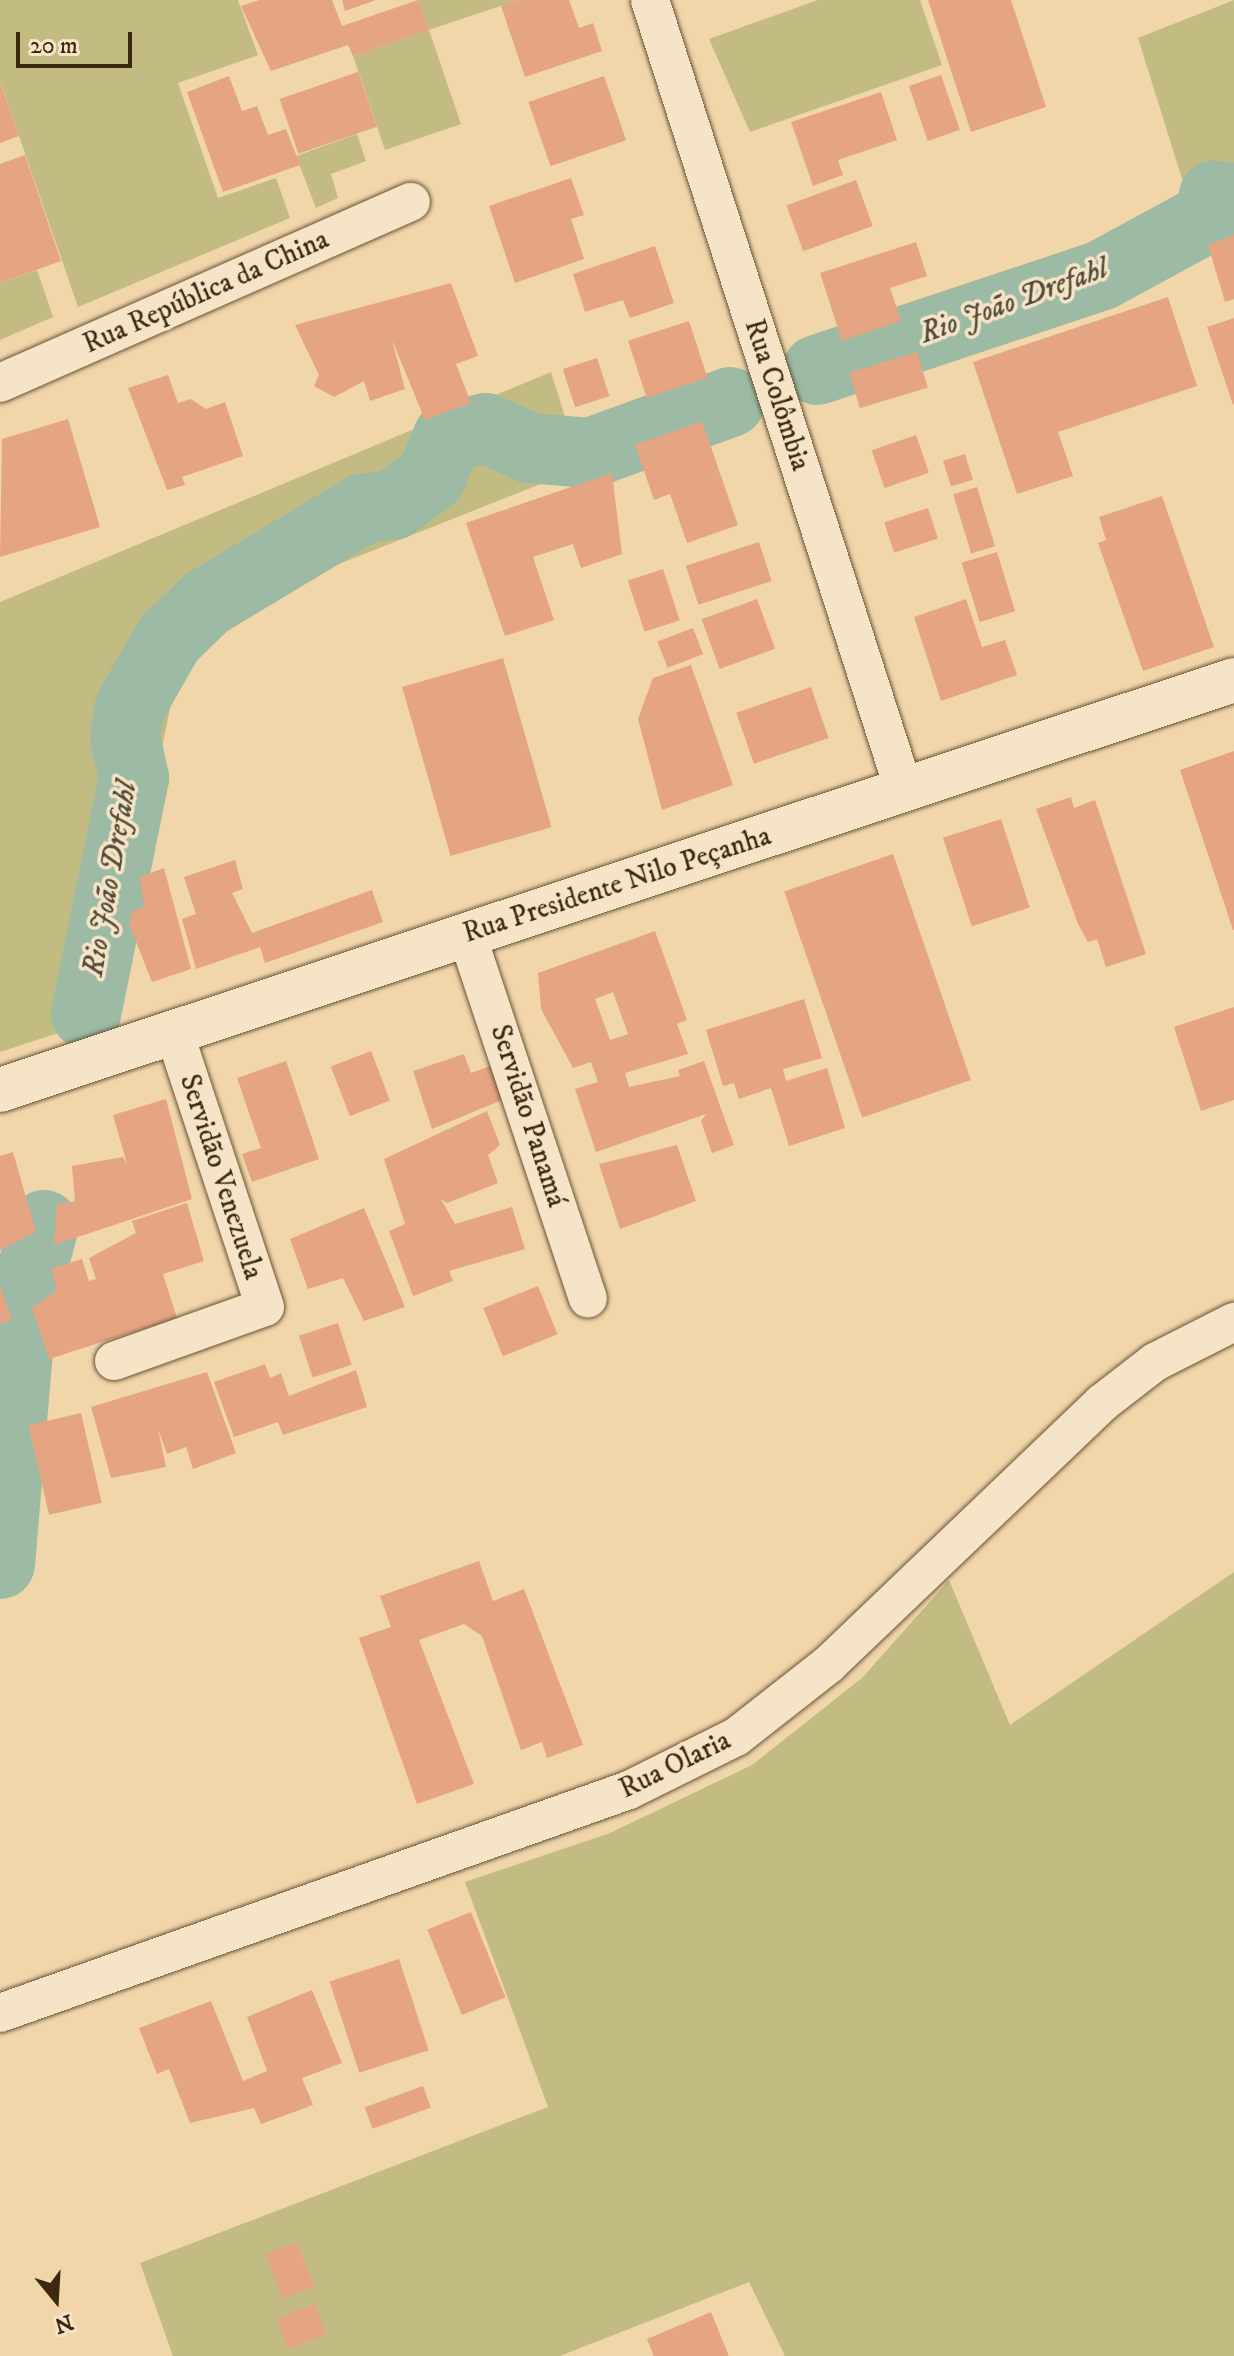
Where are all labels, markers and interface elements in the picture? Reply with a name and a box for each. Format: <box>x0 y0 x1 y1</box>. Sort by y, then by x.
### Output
scale bar <box>20 16 136 66</box>
text: 20 m <box>30 31 78 61</box>
street label: Rua República da China <box>78 223 334 361</box>
water label: Rio João Drefahl <box>915 251 1113 353</box>
street label: Rua Colômbia <box>737 315 817 475</box>
water label: Rio João Drefahl <box>76 779 146 979</box>
street label: Rua Presidente Nilo Peçanha <box>459 819 775 951</box>
street label: Servidão Panamá <box>483 1021 573 1211</box>
street label: Servidão Venezuela <box>172 1070 270 1284</box>
street label: Rua Olaria <box>614 1724 736 1806</box>
north arrow <box>16 2260 96 2340</box>
text: N <box>51 2308 76 2339</box>

